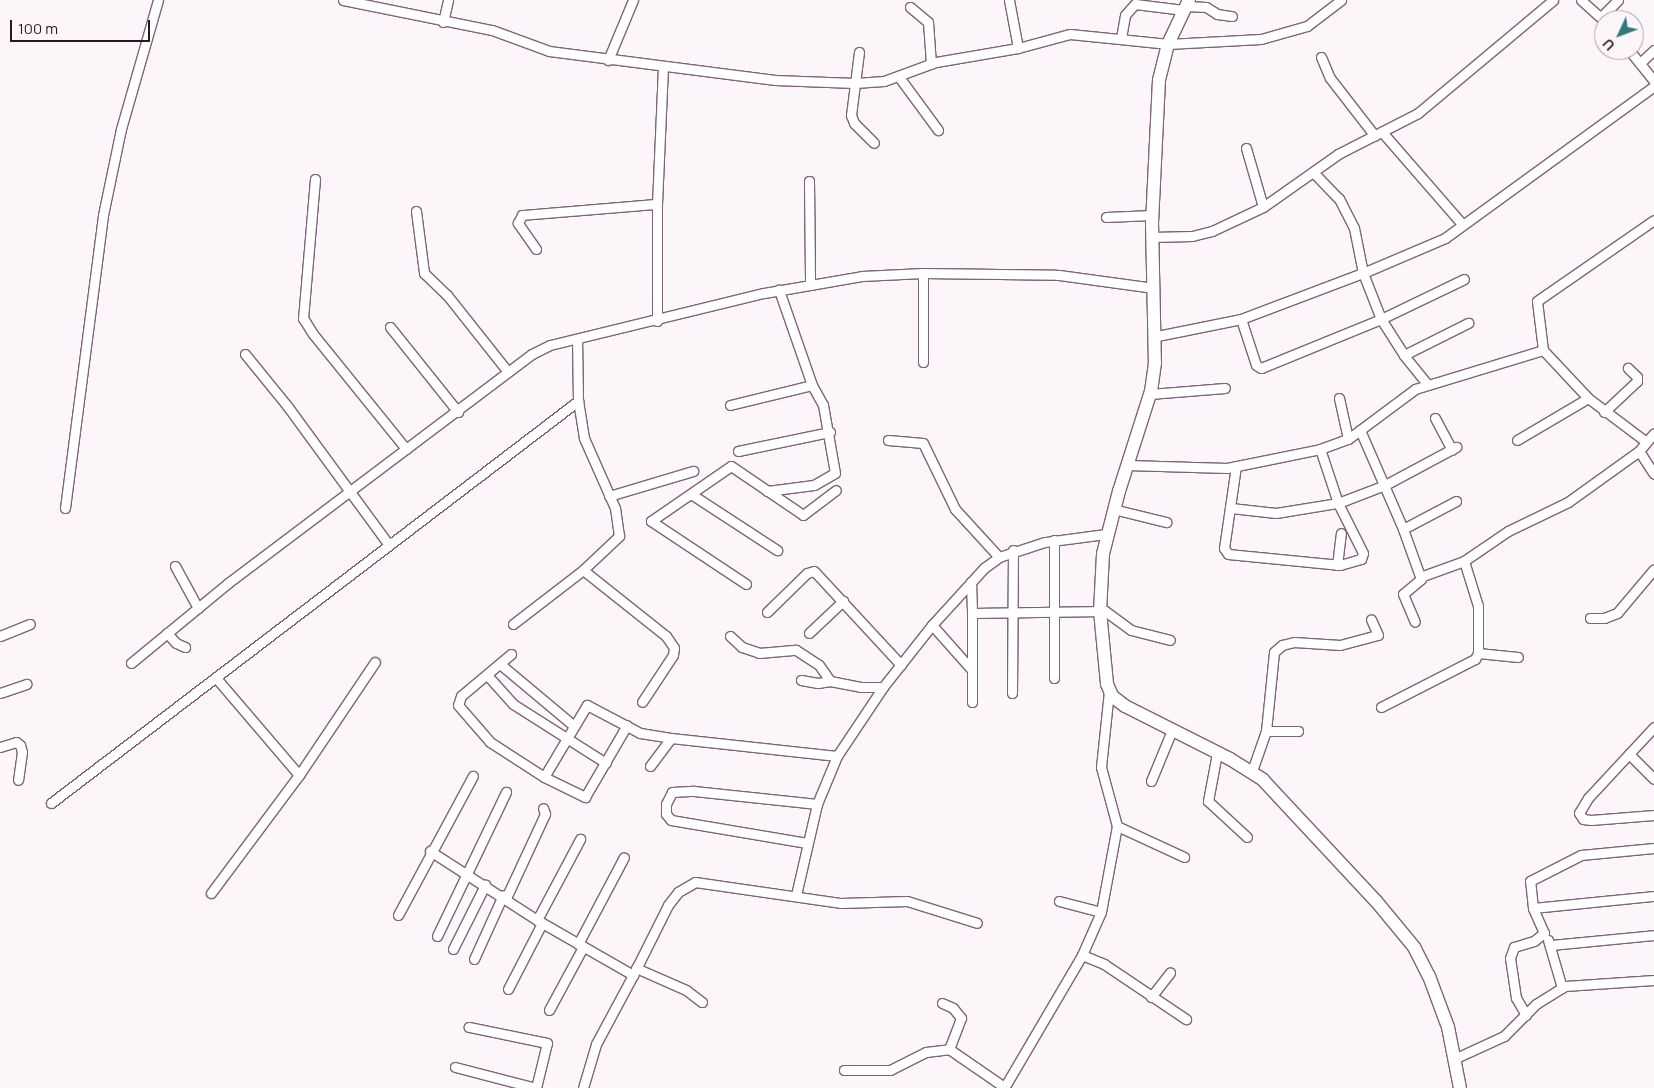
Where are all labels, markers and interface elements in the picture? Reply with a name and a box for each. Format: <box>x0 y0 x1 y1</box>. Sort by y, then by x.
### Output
scale bar <box>12 10 152 42</box>
north arrow <box>1594 10 1644 60</box>
text: 100 m <box>18 18 58 39</box>
text: U <box>1598 35 1619 55</box>

